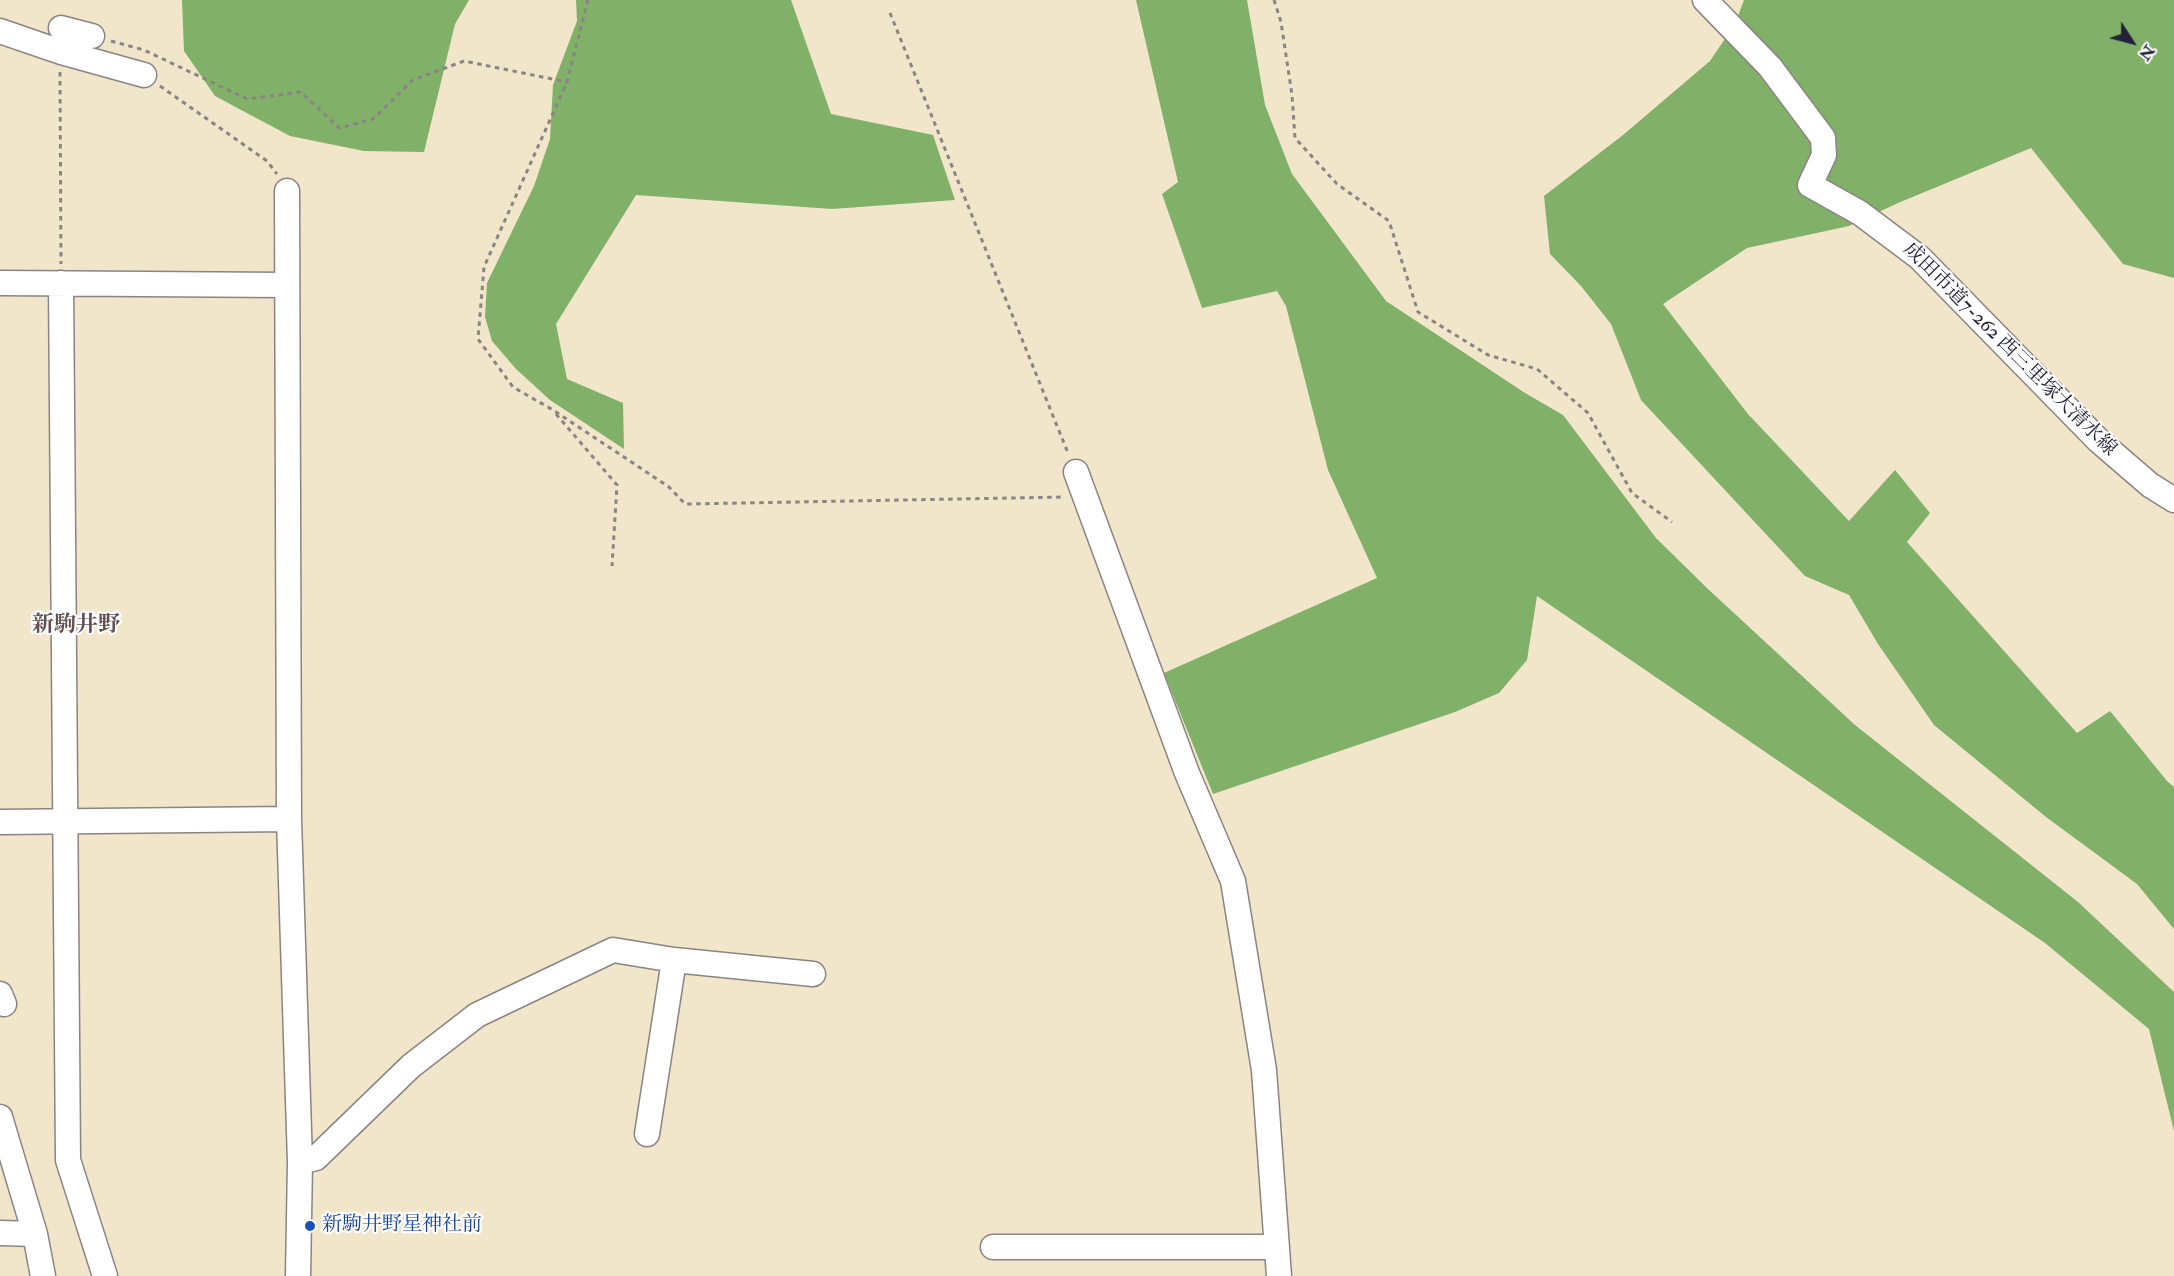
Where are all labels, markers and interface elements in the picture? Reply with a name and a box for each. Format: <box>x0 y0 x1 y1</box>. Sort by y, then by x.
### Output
north arrow <box>2102 12 2162 72</box>
text: N <box>2134 41 2159 64</box>
street label: 成田市道7-262 西三里塚大清水線 <box>1897 238 2121 462</box>
district label: 新駒井野 <box>32 613 120 639</box>
place label: 新駒井野星神社前 <box>322 1214 482 1238</box>
marker: 新駒井野星神社前 <box>303 1219 317 1233</box>

